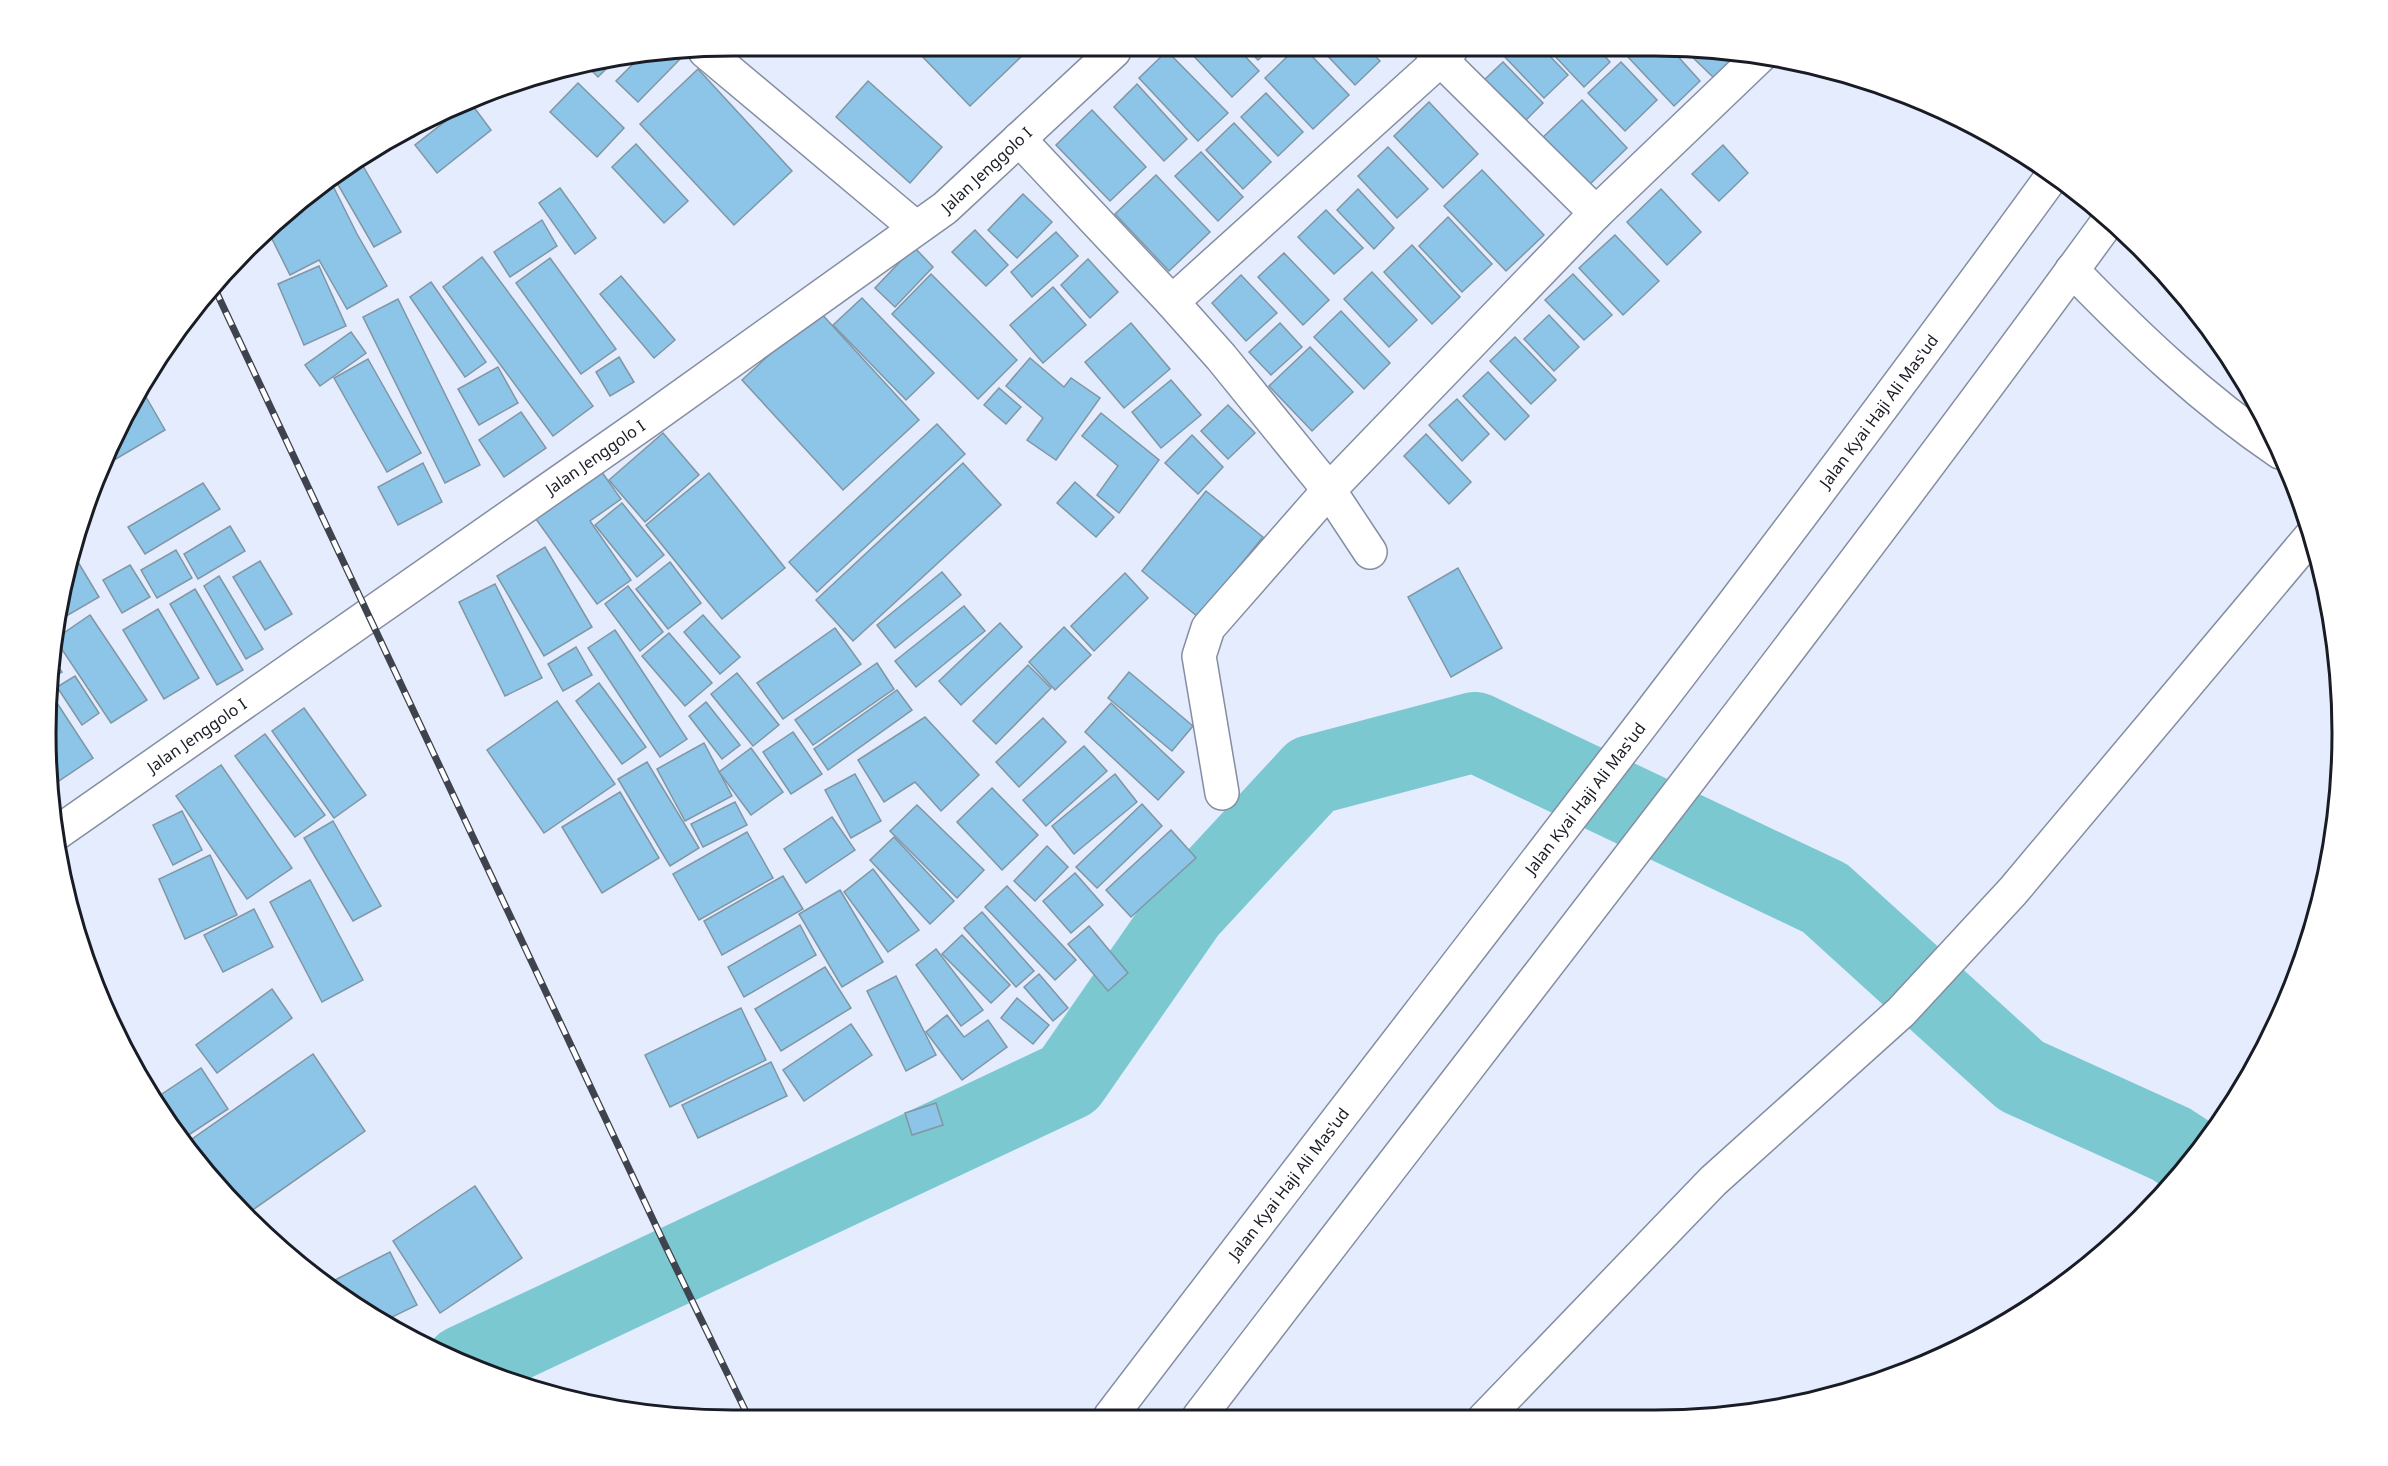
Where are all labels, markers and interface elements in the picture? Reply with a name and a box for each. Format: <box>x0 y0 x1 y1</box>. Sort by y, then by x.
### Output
street label: Jalan Jenggolo I <box>935 122 1037 219</box>
street label: Jalan Kyai Haji Ali Mas'ud <box>1813 330 1943 494</box>
street label: Jalan Jenggolo I <box>539 415 649 501</box>
street label: Jalan Jenggolo I <box>141 693 251 779</box>
street label: Jalan Kyai Haji Ali Mas'ud <box>1519 718 1650 880</box>
street label: Jalan Kyai Haji Ali Mas'ud <box>1222 1103 1354 1266</box>

